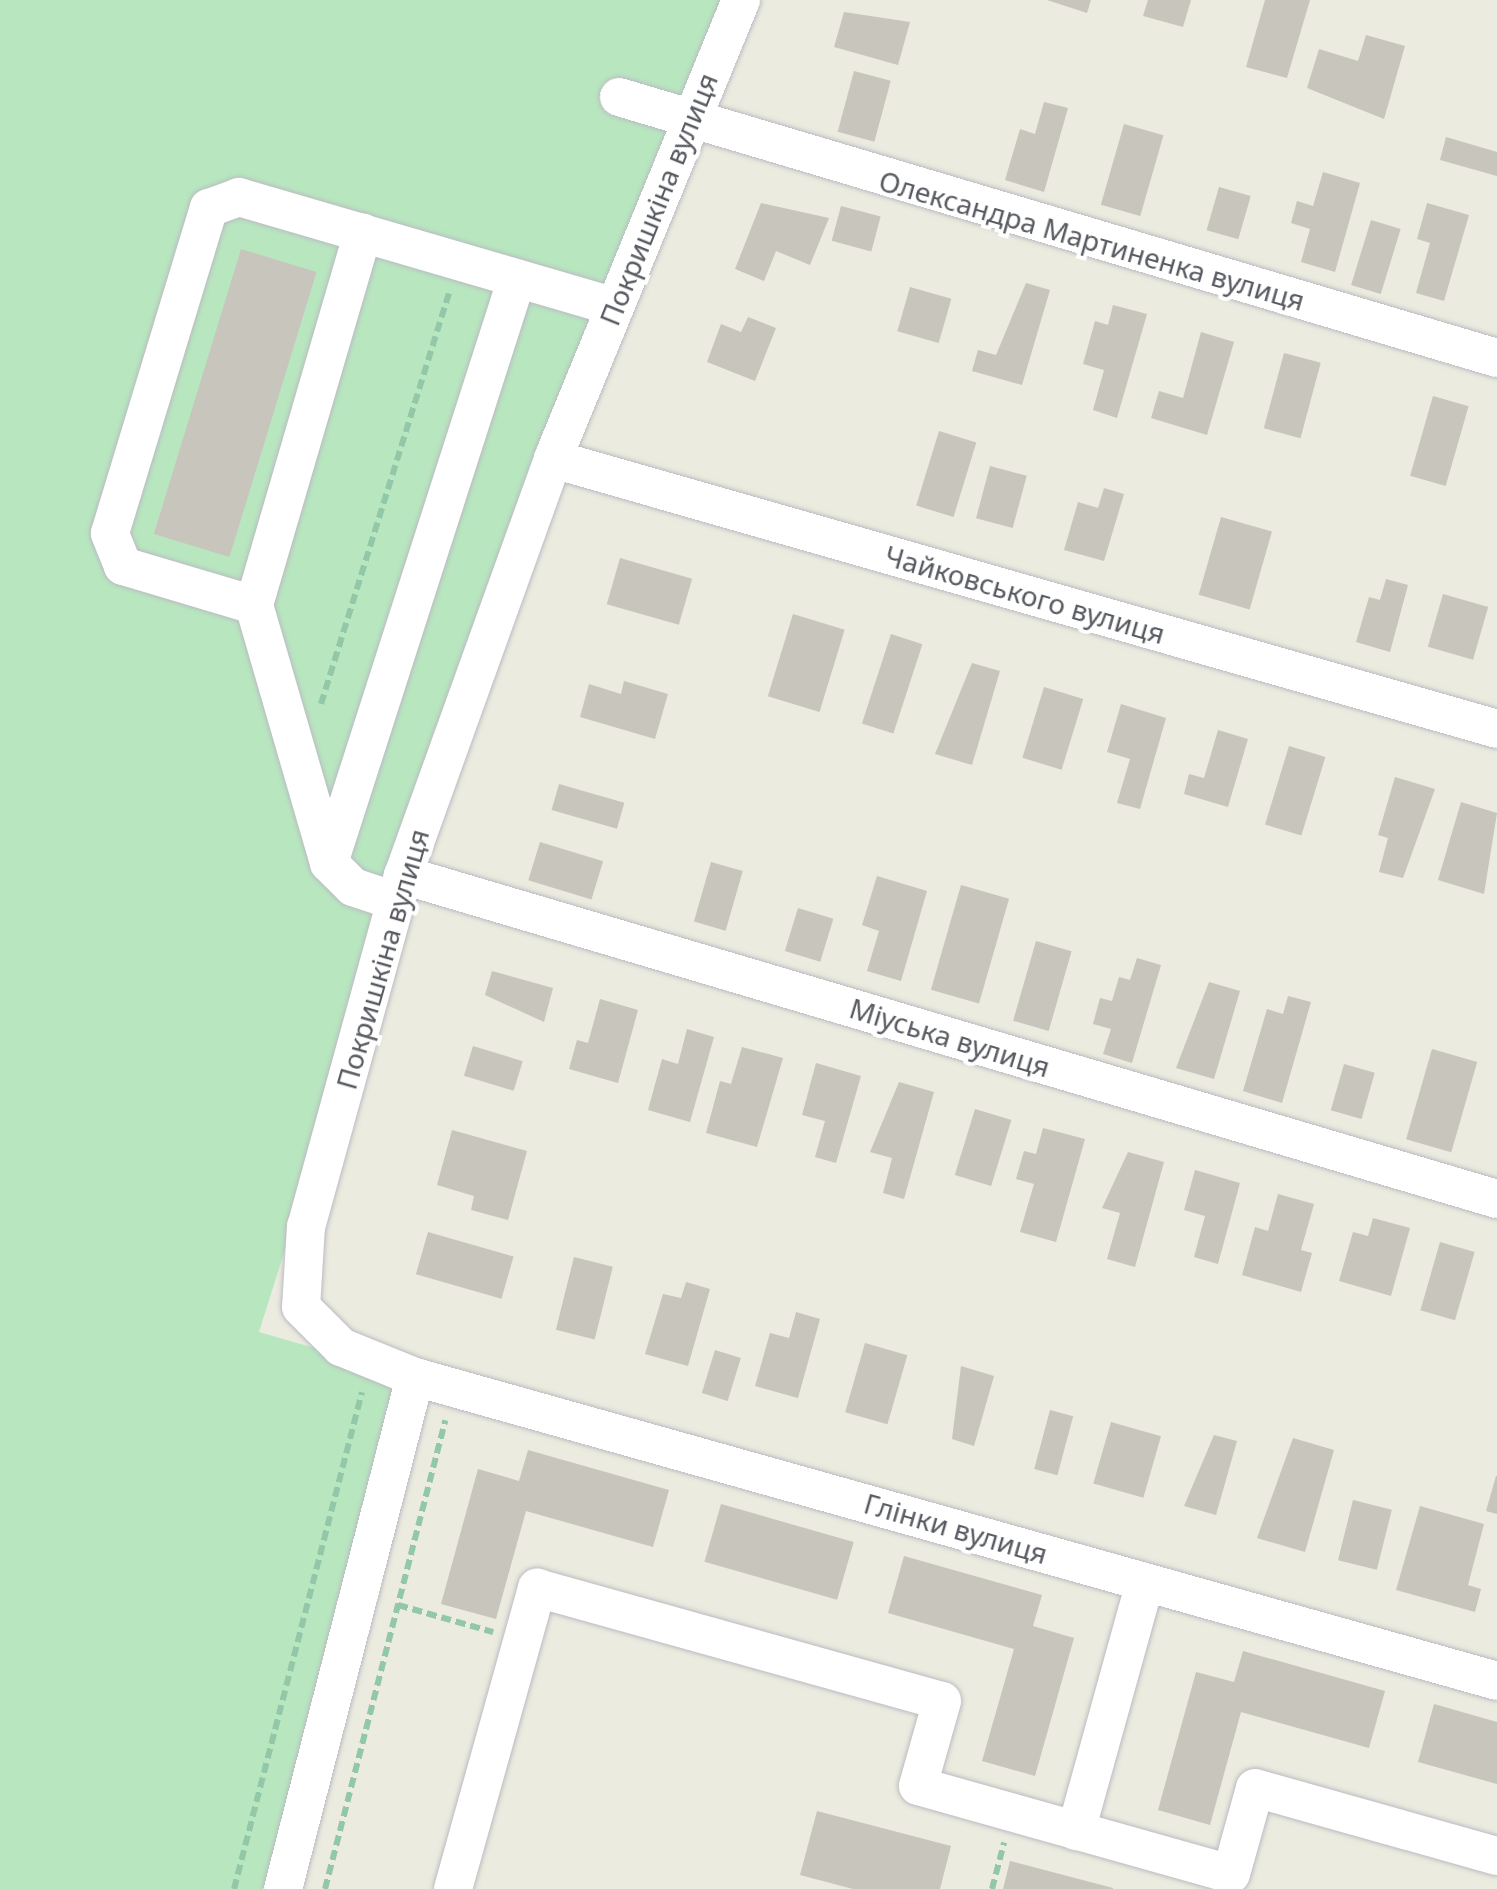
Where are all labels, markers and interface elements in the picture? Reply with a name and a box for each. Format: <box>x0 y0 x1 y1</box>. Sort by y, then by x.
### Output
street label: Покришкіна вулиця <box>592 68 724 330</box>
street label: Олександра Мартиненка вулиця <box>875 163 1309 317</box>
street label: Чайковського вулиця <box>881 538 1169 650</box>
street label: Покришкіна вулиця <box>329 825 435 1093</box>
street label: Міуська вулиця <box>846 991 1054 1083</box>
street label: Глінки вулиця <box>860 1486 1052 1570</box>

